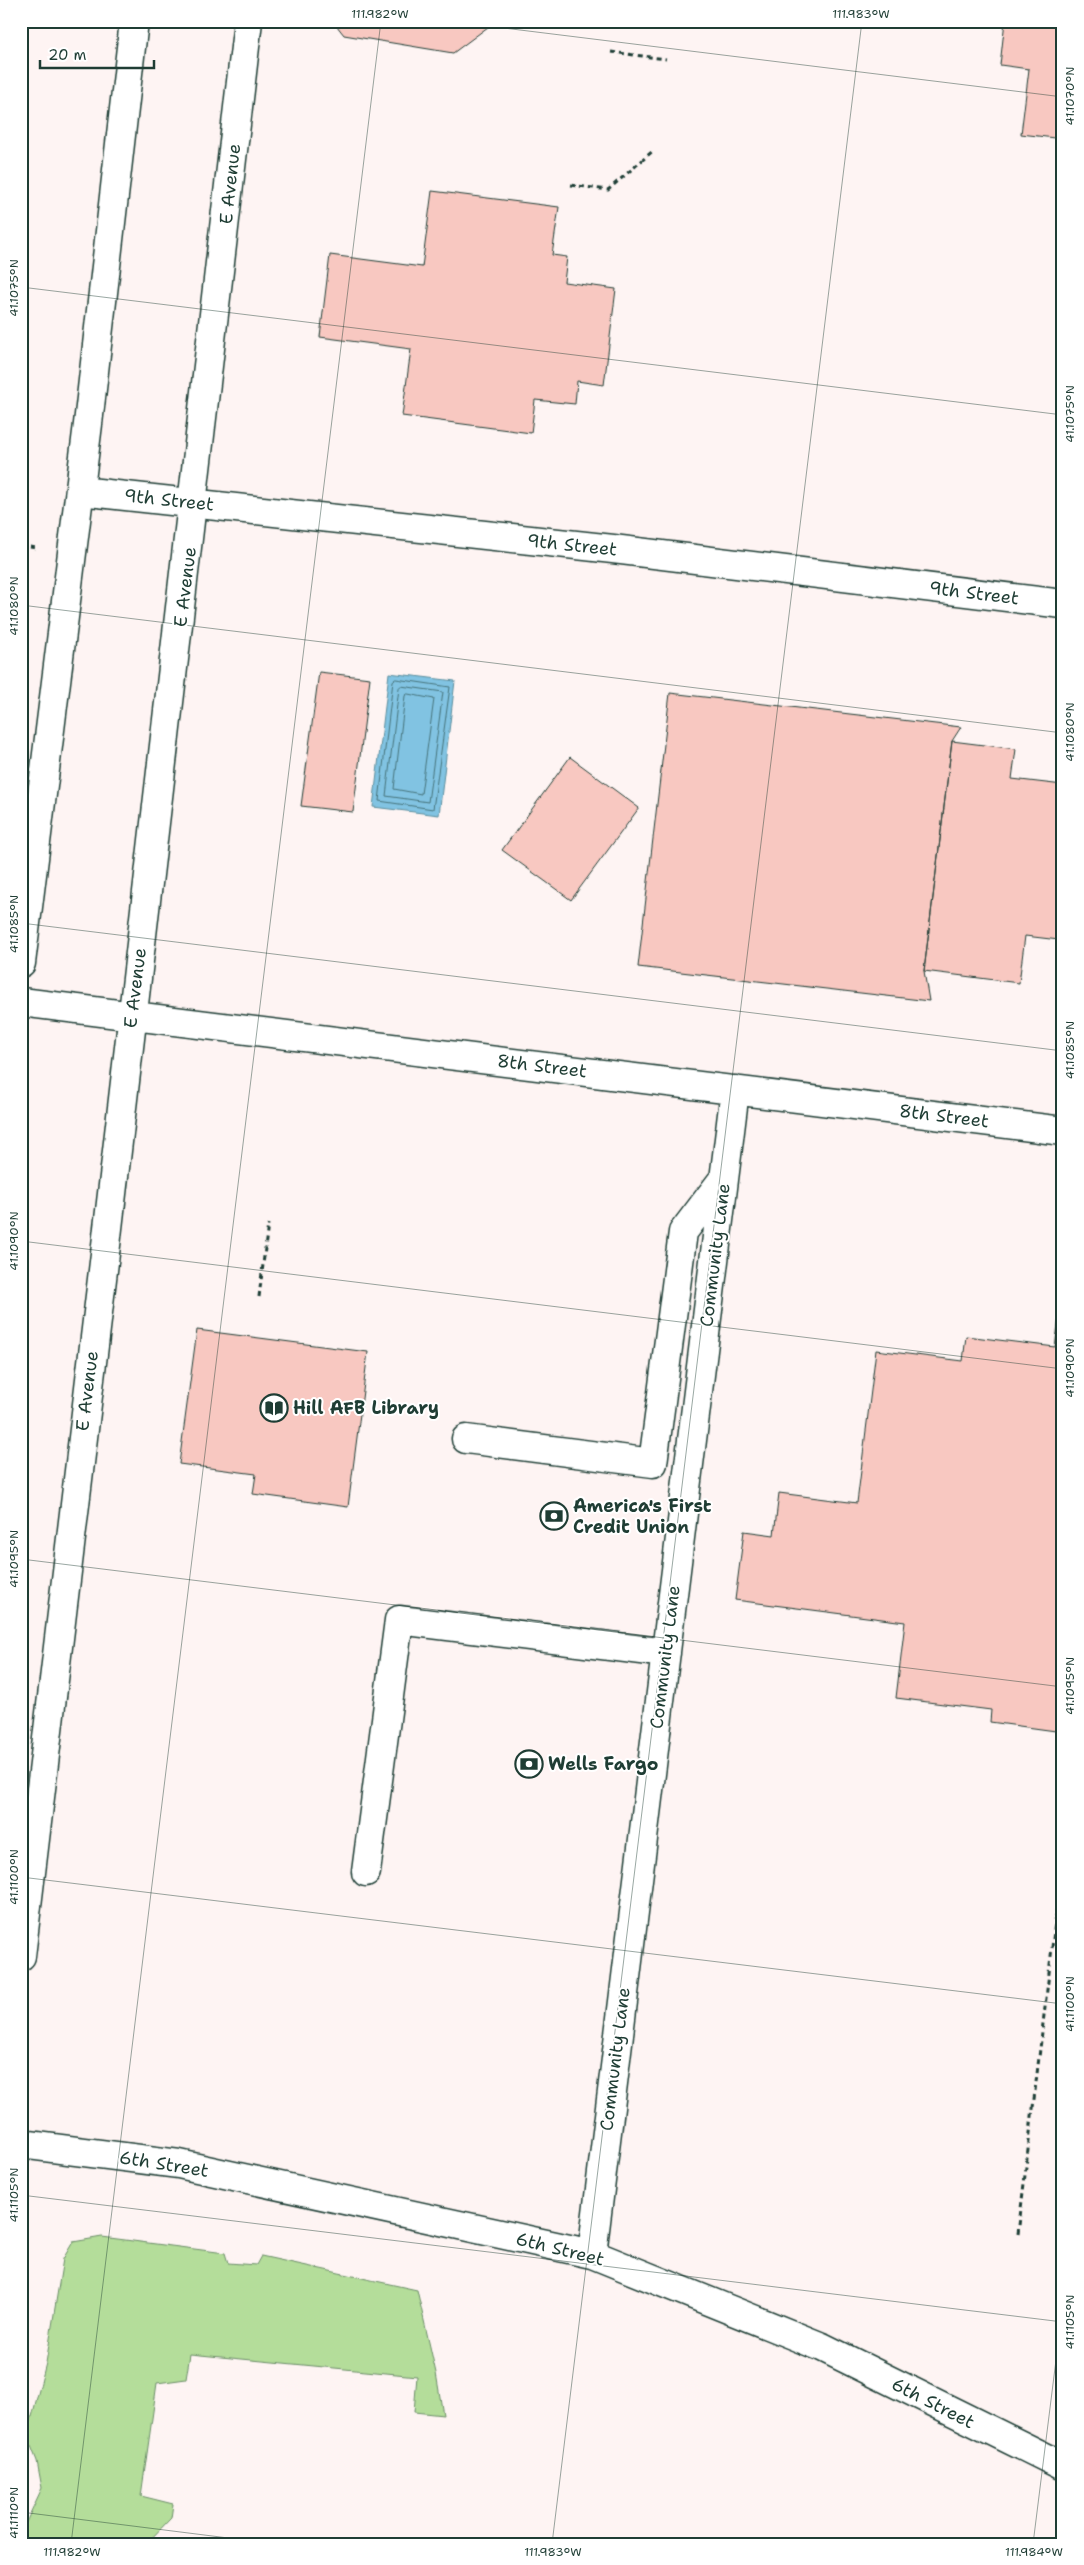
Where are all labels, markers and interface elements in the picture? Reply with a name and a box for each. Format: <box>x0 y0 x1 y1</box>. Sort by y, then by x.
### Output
text: 111.982°W <box>351 6 409 22</box>
text: 111.983°W <box>832 6 890 22</box>
scale bar <box>40 38 154 70</box>
text: 20 m <box>48 45 87 65</box>
text: 41.1070°N <box>1062 67 1078 125</box>
street label: E Avenue <box>214 143 246 225</box>
text: 41.1075°N <box>6 259 22 317</box>
text: 41.1075°N <box>1062 385 1078 443</box>
street label: 9th Street <box>123 483 215 517</box>
street label: 9th Street <box>526 528 618 562</box>
street label: E Avenue <box>168 545 202 629</box>
text: 41.1080°N <box>6 576 22 636</box>
street label: 9th Street <box>928 576 1020 610</box>
text: 41.1080°N <box>1062 702 1078 762</box>
text: 41.1085°N <box>6 895 22 953</box>
street label: E Avenue <box>118 946 152 1030</box>
text: 41.1085°N <box>1062 1021 1078 1079</box>
street label: 8th Street <box>496 1049 588 1083</box>
street label: 8th Street <box>898 1099 990 1133</box>
street label: Community Lane <box>694 1182 736 1328</box>
text: 41.1090°N <box>6 1211 22 1271</box>
text: 41.1090°N <box>1062 1338 1078 1398</box>
street label: E Avenue <box>70 1349 104 1433</box>
library icon: Hill AFB Library <box>259 1393 289 1423</box>
place label: Hill AFB Library <box>293 1396 439 1420</box>
place label: America's First Credit Union <box>573 1494 712 1539</box>
bank icon: America's First Credit Union <box>539 1501 569 1531</box>
text: 41.1095°N <box>6 1530 22 1588</box>
street label: Community Lane <box>644 1584 686 1730</box>
text: 41.1095°N <box>1062 1657 1078 1715</box>
bank icon: Wells Fargo <box>514 1749 544 1779</box>
place label: Wells Fargo <box>548 1752 658 1776</box>
text: 41.1100°N <box>6 1849 22 1905</box>
text: 41.1100°N <box>1062 1976 1078 2032</box>
street label: Community Lane <box>594 1986 636 2132</box>
street label: 6th Street <box>118 2145 211 2183</box>
text: 41.1105°N <box>6 2168 22 2222</box>
street label: 6th Street <box>513 2226 607 2272</box>
text: 41.1105°N <box>1062 2295 1078 2349</box>
street label: 6th Street <box>887 2372 979 2434</box>
text: 41.1110°N <box>6 2487 22 2539</box>
text: 111.982°W <box>43 2544 101 2560</box>
text: 111.983°W <box>524 2544 582 2560</box>
text: 111.984°W <box>1005 2544 1063 2560</box>

